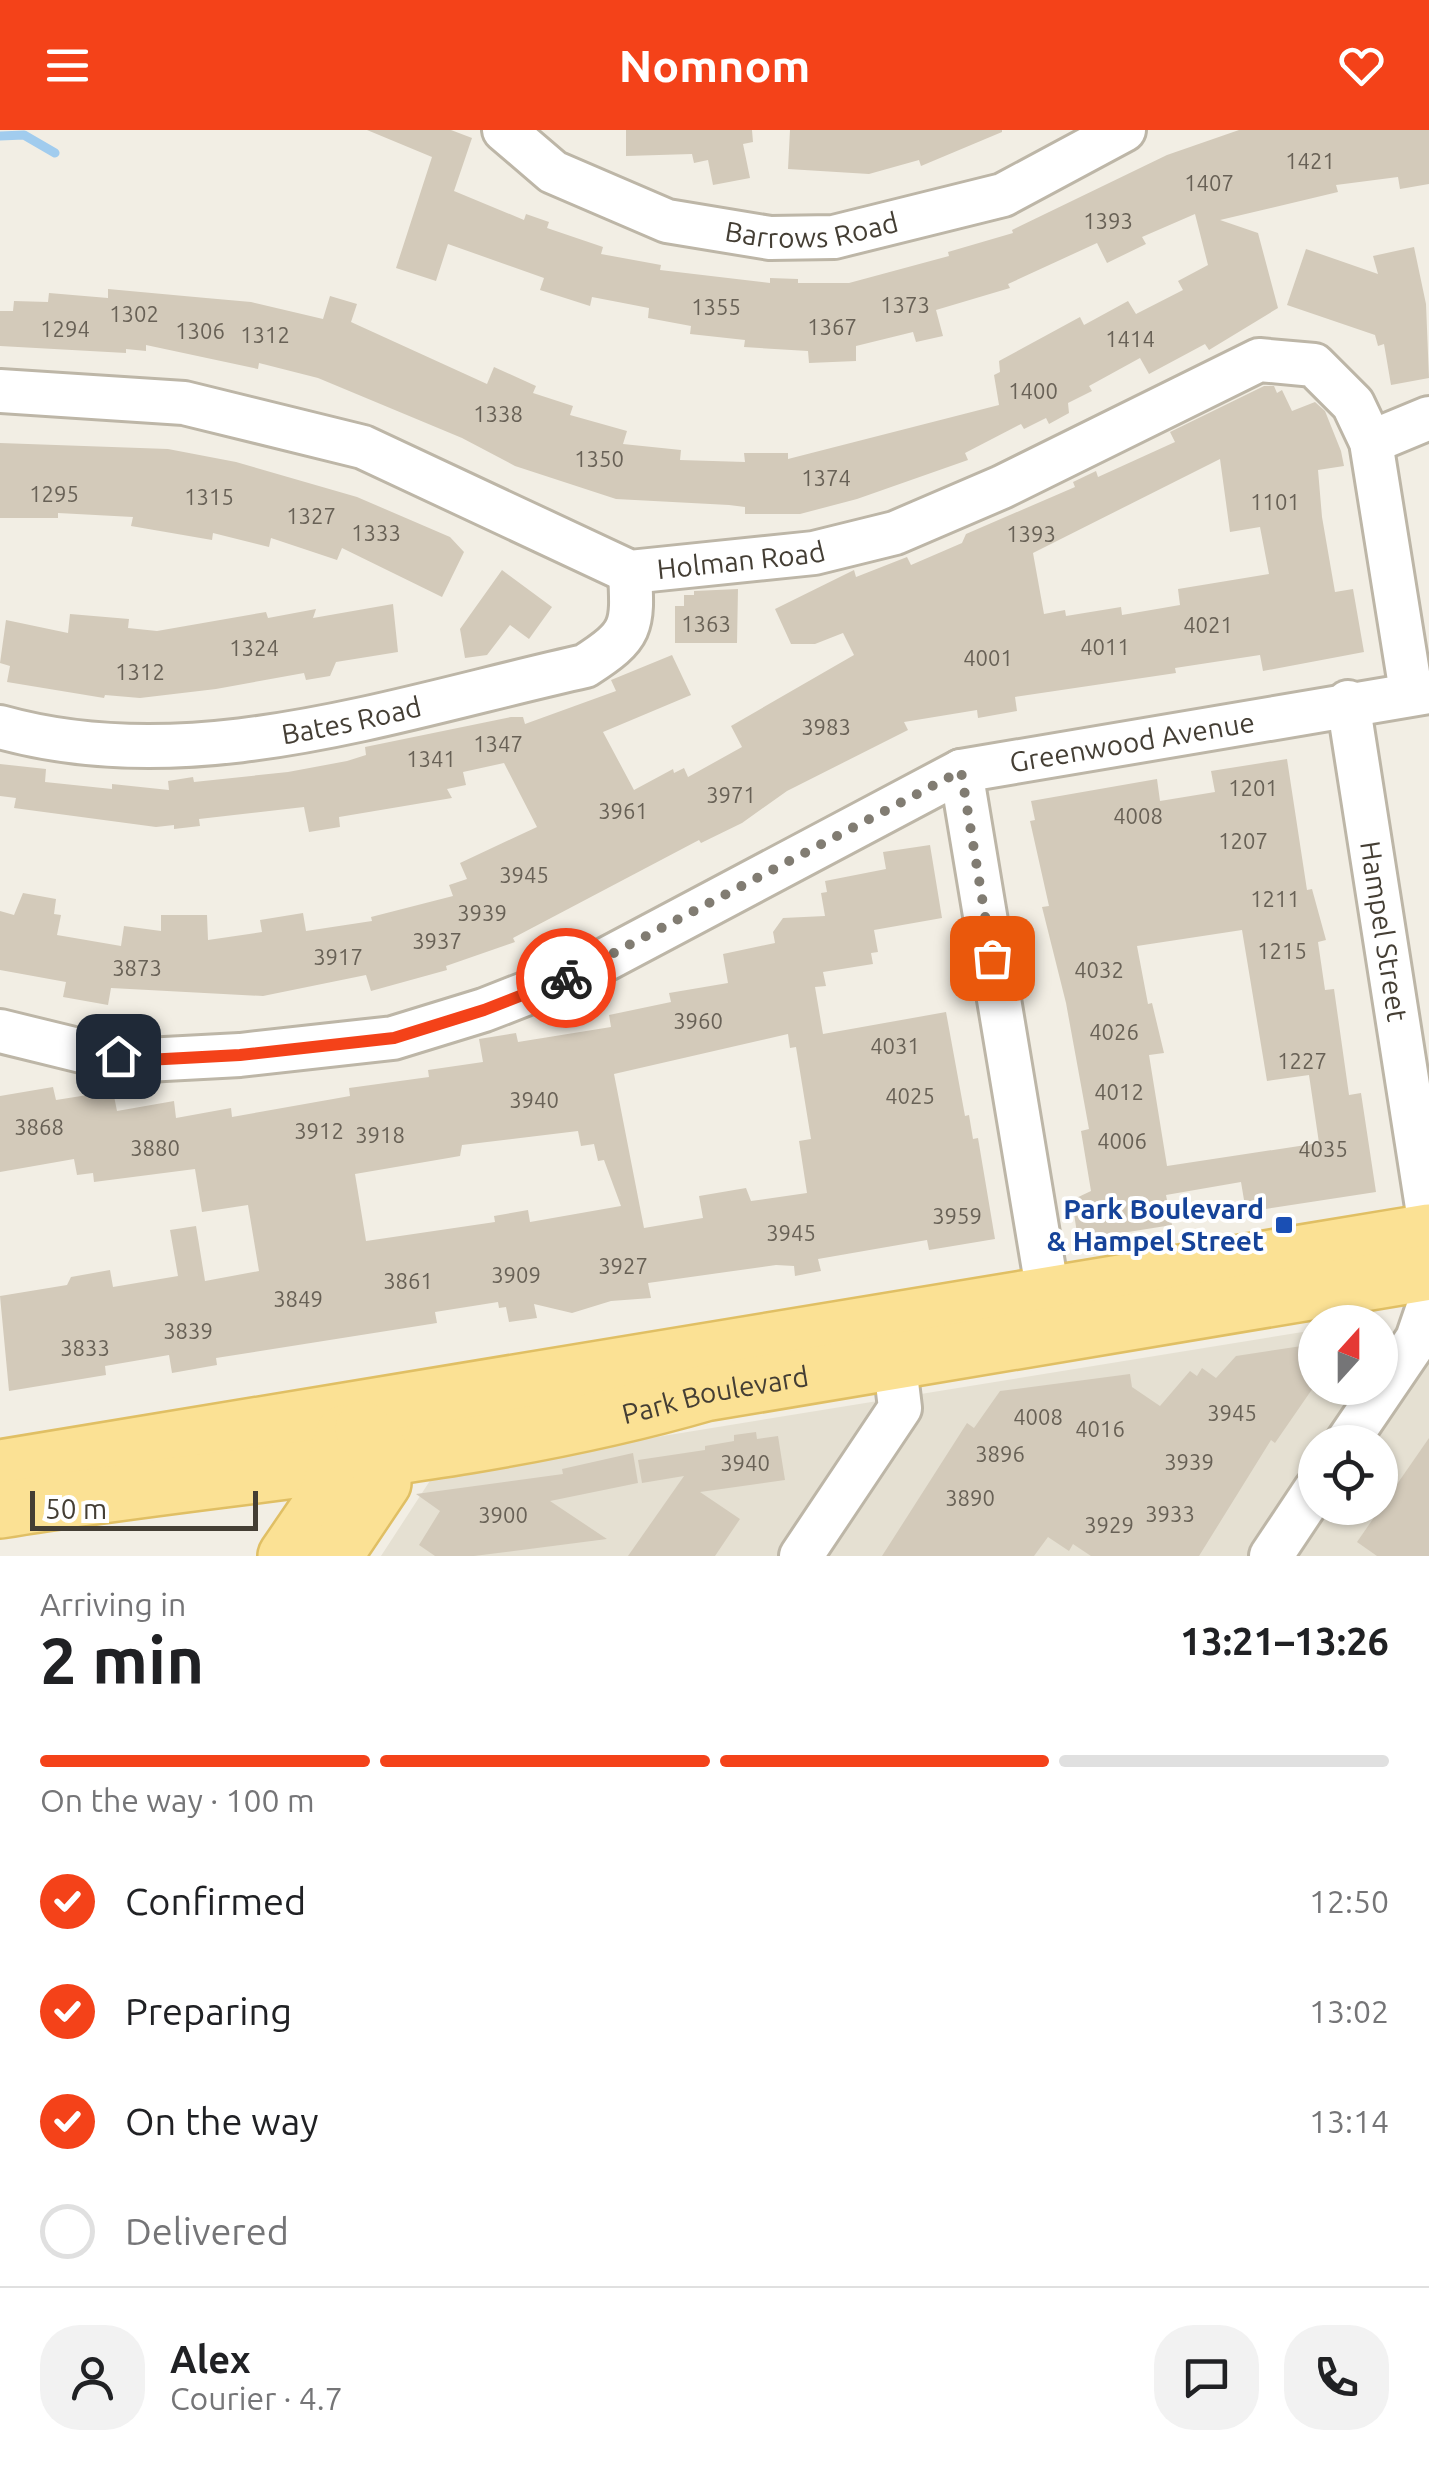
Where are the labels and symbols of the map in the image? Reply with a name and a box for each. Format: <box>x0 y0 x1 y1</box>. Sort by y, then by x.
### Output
house number: 1421 <box>1285 148 1335 173</box>
house number: 1407 <box>1184 170 1234 195</box>
street label: Barrows Road <box>723 206 901 253</box>
house number: 1393 <box>1083 208 1133 233</box>
house number: 1373 <box>880 292 930 317</box>
house number: 1355 <box>691 294 741 319</box>
house number: 1302 <box>109 301 159 326</box>
house number: 1367 <box>807 314 857 339</box>
house number: 1294 <box>40 316 90 341</box>
house number: 1306 <box>175 318 225 343</box>
house number: 1312 <box>240 322 290 347</box>
house number: 1414 <box>1105 326 1155 351</box>
house number: 1400 <box>1008 378 1058 403</box>
house number: 1338 <box>473 401 523 426</box>
house number: 1350 <box>574 446 624 471</box>
house number: 1374 <box>801 465 851 490</box>
house number: 1295 <box>29 481 79 506</box>
house number: 1315 <box>184 484 234 509</box>
house number: 1101 <box>1250 489 1300 514</box>
house number: 1327 <box>286 503 336 528</box>
house number: 1333 <box>351 520 401 545</box>
house number: 1393 <box>1006 521 1056 546</box>
street label: Holman Road <box>655 535 828 584</box>
house number: 1363 <box>681 611 731 636</box>
house number: 4021 <box>1183 612 1233 637</box>
house number: 4011 <box>1080 634 1130 659</box>
house number: 1324 <box>229 635 279 660</box>
house number: 4001 <box>963 645 1013 670</box>
house number: 1312 <box>115 659 165 684</box>
street label: Bates Road <box>279 690 424 749</box>
street label: Greenwood Avenue <box>1007 706 1257 778</box>
house number: 3983 <box>801 714 851 739</box>
house number: 1347 <box>473 731 523 756</box>
house number: 1341 <box>406 746 456 771</box>
house number: 1201 <box>1228 775 1278 800</box>
house number: 3971 <box>706 782 756 807</box>
house number: 3961 <box>598 798 648 823</box>
house number: 4008 <box>1113 803 1163 828</box>
house number: 1207 <box>1218 828 1268 853</box>
street label: Hampel Street <box>1355 839 1414 1023</box>
house number: 3945 <box>499 862 549 887</box>
house number: 1211 <box>1250 886 1300 911</box>
house number: 3939 <box>457 900 507 925</box>
pin <box>950 916 1035 1001</box>
house number: 3937 <box>412 928 462 953</box>
courier <box>516 928 616 1028</box>
house number: 1215 <box>1257 938 1307 963</box>
house number: 3917 <box>313 944 363 969</box>
house number: 3873 <box>112 955 162 980</box>
house number: 4032 <box>1074 957 1124 982</box>
house number: 3960 <box>673 1008 723 1033</box>
pin <box>76 1014 161 1099</box>
house number: 4026 <box>1089 1019 1139 1044</box>
house number: 4031 <box>870 1033 920 1058</box>
house number: 1227 <box>1277 1048 1327 1073</box>
house number: 4012 <box>1094 1079 1144 1104</box>
house number: 4025 <box>885 1083 935 1108</box>
house number: 3940 <box>509 1087 559 1112</box>
house number: 3868 <box>14 1114 64 1139</box>
house number: 3912 <box>294 1118 344 1143</box>
house number: 3918 <box>355 1122 405 1147</box>
house number: 4006 <box>1097 1128 1147 1153</box>
house number: 3880 <box>130 1135 180 1160</box>
house number: 4035 <box>1298 1136 1348 1161</box>
place label: Park Boulevard & Hampel Street <box>1047 1193 1264 1256</box>
house number: 3959 <box>932 1203 982 1228</box>
marker: Park Boulevard & Hampel Street <box>1273 1214 1295 1236</box>
house number: 3945 <box>766 1220 816 1245</box>
house number: 3927 <box>598 1253 648 1278</box>
house number: 3909 <box>491 1262 541 1287</box>
house number: 3861 <box>383 1268 433 1293</box>
house number: 3849 <box>273 1286 323 1311</box>
north arrow <box>1298 1305 1398 1405</box>
house number: 3839 <box>163 1318 213 1343</box>
house number: 3833 <box>60 1335 110 1360</box>
street label: Park Boulevard <box>619 1360 811 1429</box>
house number: 3945 <box>1207 1400 1257 1425</box>
house number: 4008 <box>1013 1404 1063 1429</box>
house number: 4016 <box>1075 1416 1125 1441</box>
house number: 3896 <box>975 1441 1025 1466</box>
house number: 3939 <box>1164 1449 1214 1474</box>
house number: 3940 <box>720 1450 770 1475</box>
house number: 3890 <box>945 1485 995 1510</box>
scale bar <box>30 1486 258 1530</box>
house number: 3933 <box>1145 1501 1195 1526</box>
house number: 3900 <box>478 1502 528 1527</box>
house number: 3929 <box>1084 1512 1134 1537</box>

